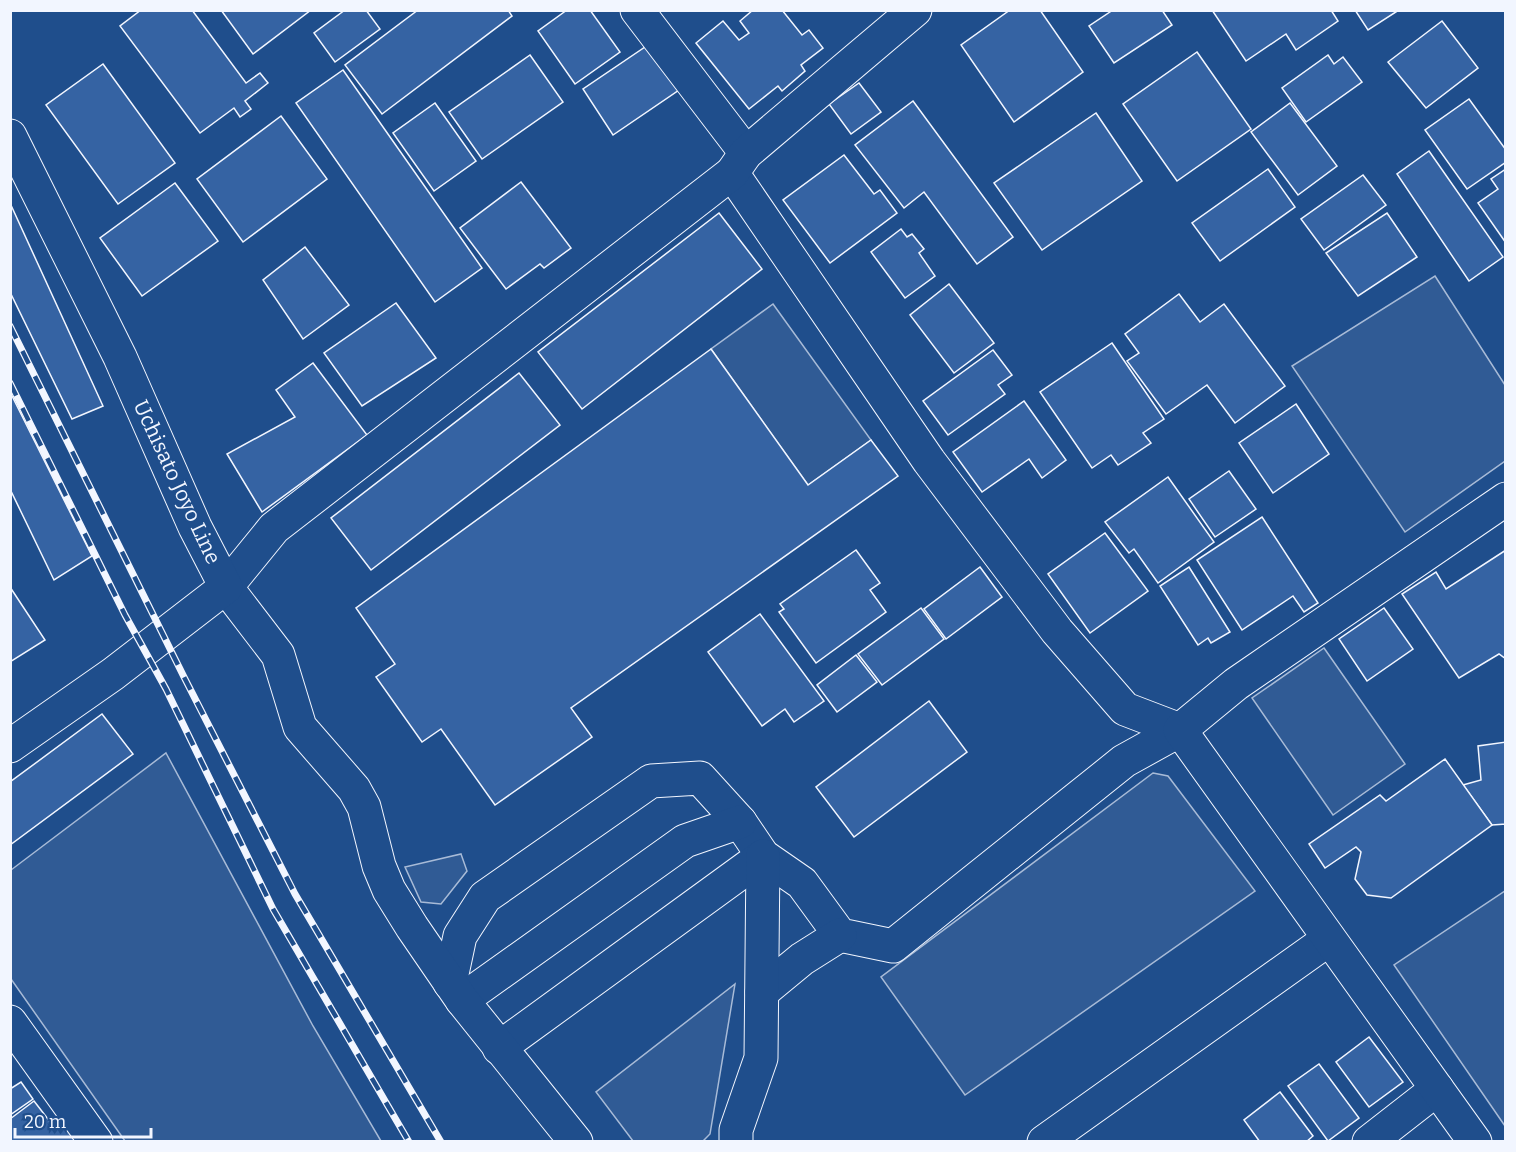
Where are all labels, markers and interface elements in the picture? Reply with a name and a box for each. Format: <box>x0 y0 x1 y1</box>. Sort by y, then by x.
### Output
street label: Uchisato Joyo Line <box>128 396 226 568</box>
scale bar <box>15 1101 152 1139</box>
text: 20 m <box>24 1111 66 1133</box>

